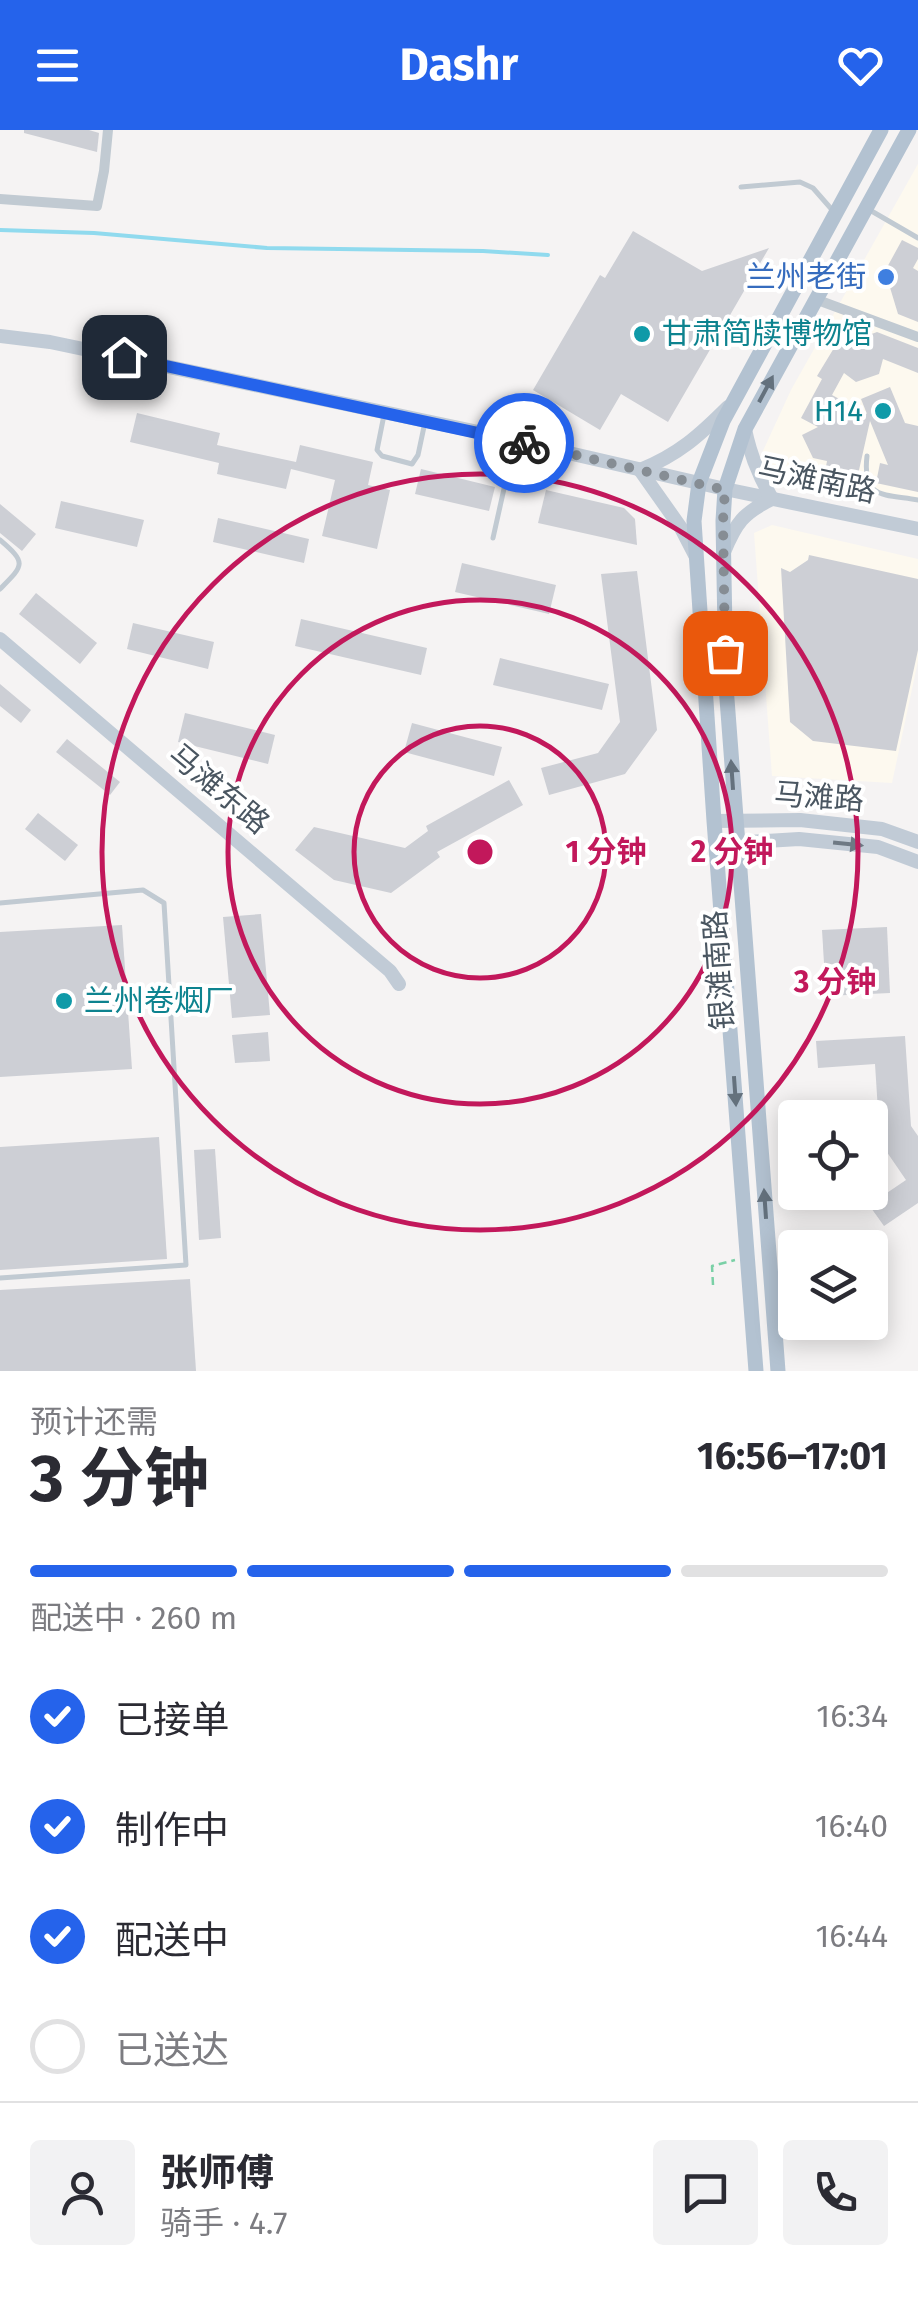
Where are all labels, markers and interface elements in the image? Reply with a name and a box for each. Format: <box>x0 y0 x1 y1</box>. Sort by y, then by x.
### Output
icon: menu <box>30 38 85 93</box>
text: Dashr <box>400 38 518 92</box>
icon: heart <box>833 38 888 93</box>
place label: 兰州老街 <box>746 259 866 295</box>
marker: 兰州老街 <box>875 266 897 288</box>
pin <box>82 315 167 400</box>
place label: 甘肃简牍博物馆 <box>662 316 872 352</box>
marker: 甘肃简牍博物馆 <box>631 323 653 345</box>
icon: home <box>97 330 152 385</box>
one-way arrow <box>758 375 775 404</box>
courier <box>474 393 574 493</box>
place label: H14 <box>814 393 863 429</box>
marker: H14 <box>872 400 894 422</box>
icon: bike <box>497 416 552 471</box>
street label: 马滩南路 <box>755 450 879 510</box>
pin <box>683 611 768 696</box>
icon: bag <box>698 626 753 681</box>
street label: 马滩东路 <box>161 737 277 841</box>
one-way arrow <box>724 759 740 791</box>
street label: 马滩路 <box>773 776 865 818</box>
centre of rings <box>462 834 498 870</box>
text: 1 分钟 <box>565 834 647 870</box>
text: 2 分钟 <box>691 834 773 870</box>
one-way arrow <box>832 836 864 852</box>
street label: 银滩南路 <box>697 909 741 1031</box>
text: 3 分钟 <box>793 964 876 1000</box>
place label: 兰州卷烟厂 <box>84 983 234 1019</box>
marker: 兰州卷烟厂 <box>53 990 75 1012</box>
one-way arrow <box>727 1076 743 1108</box>
map controls <box>778 1100 888 1340</box>
button: locate <box>778 1100 888 1210</box>
one-way arrow <box>757 1188 773 1219</box>
button: layers <box>778 1230 888 1340</box>
text: 预计还需 <box>30 1403 158 1441</box>
text: 16:56–17:01 <box>697 1433 888 1479</box>
text: 3 分钟 <box>30 1440 209 1518</box>
text: 配送中 · 260 m <box>30 1599 237 1637</box>
icon: check <box>30 1689 85 1744</box>
text: 已接单 <box>115 1697 229 1743</box>
text: 16:34 <box>816 1697 888 1735</box>
icon: check <box>30 1799 85 1854</box>
text: 制作中 <box>115 1807 229 1853</box>
text: 16:40 <box>815 1807 888 1845</box>
icon: check <box>30 1909 85 1964</box>
text: 配送中 <box>115 1917 229 1963</box>
text: 16:44 <box>816 1917 888 1955</box>
text: 已送达 <box>115 2027 229 2073</box>
button: person <box>30 2140 135 2245</box>
button: chat <box>653 2140 758 2245</box>
button: phone <box>783 2140 888 2245</box>
text: 张师傅 <box>160 2150 274 2196</box>
text: 骑手 · 4.7 <box>160 2204 288 2242</box>

